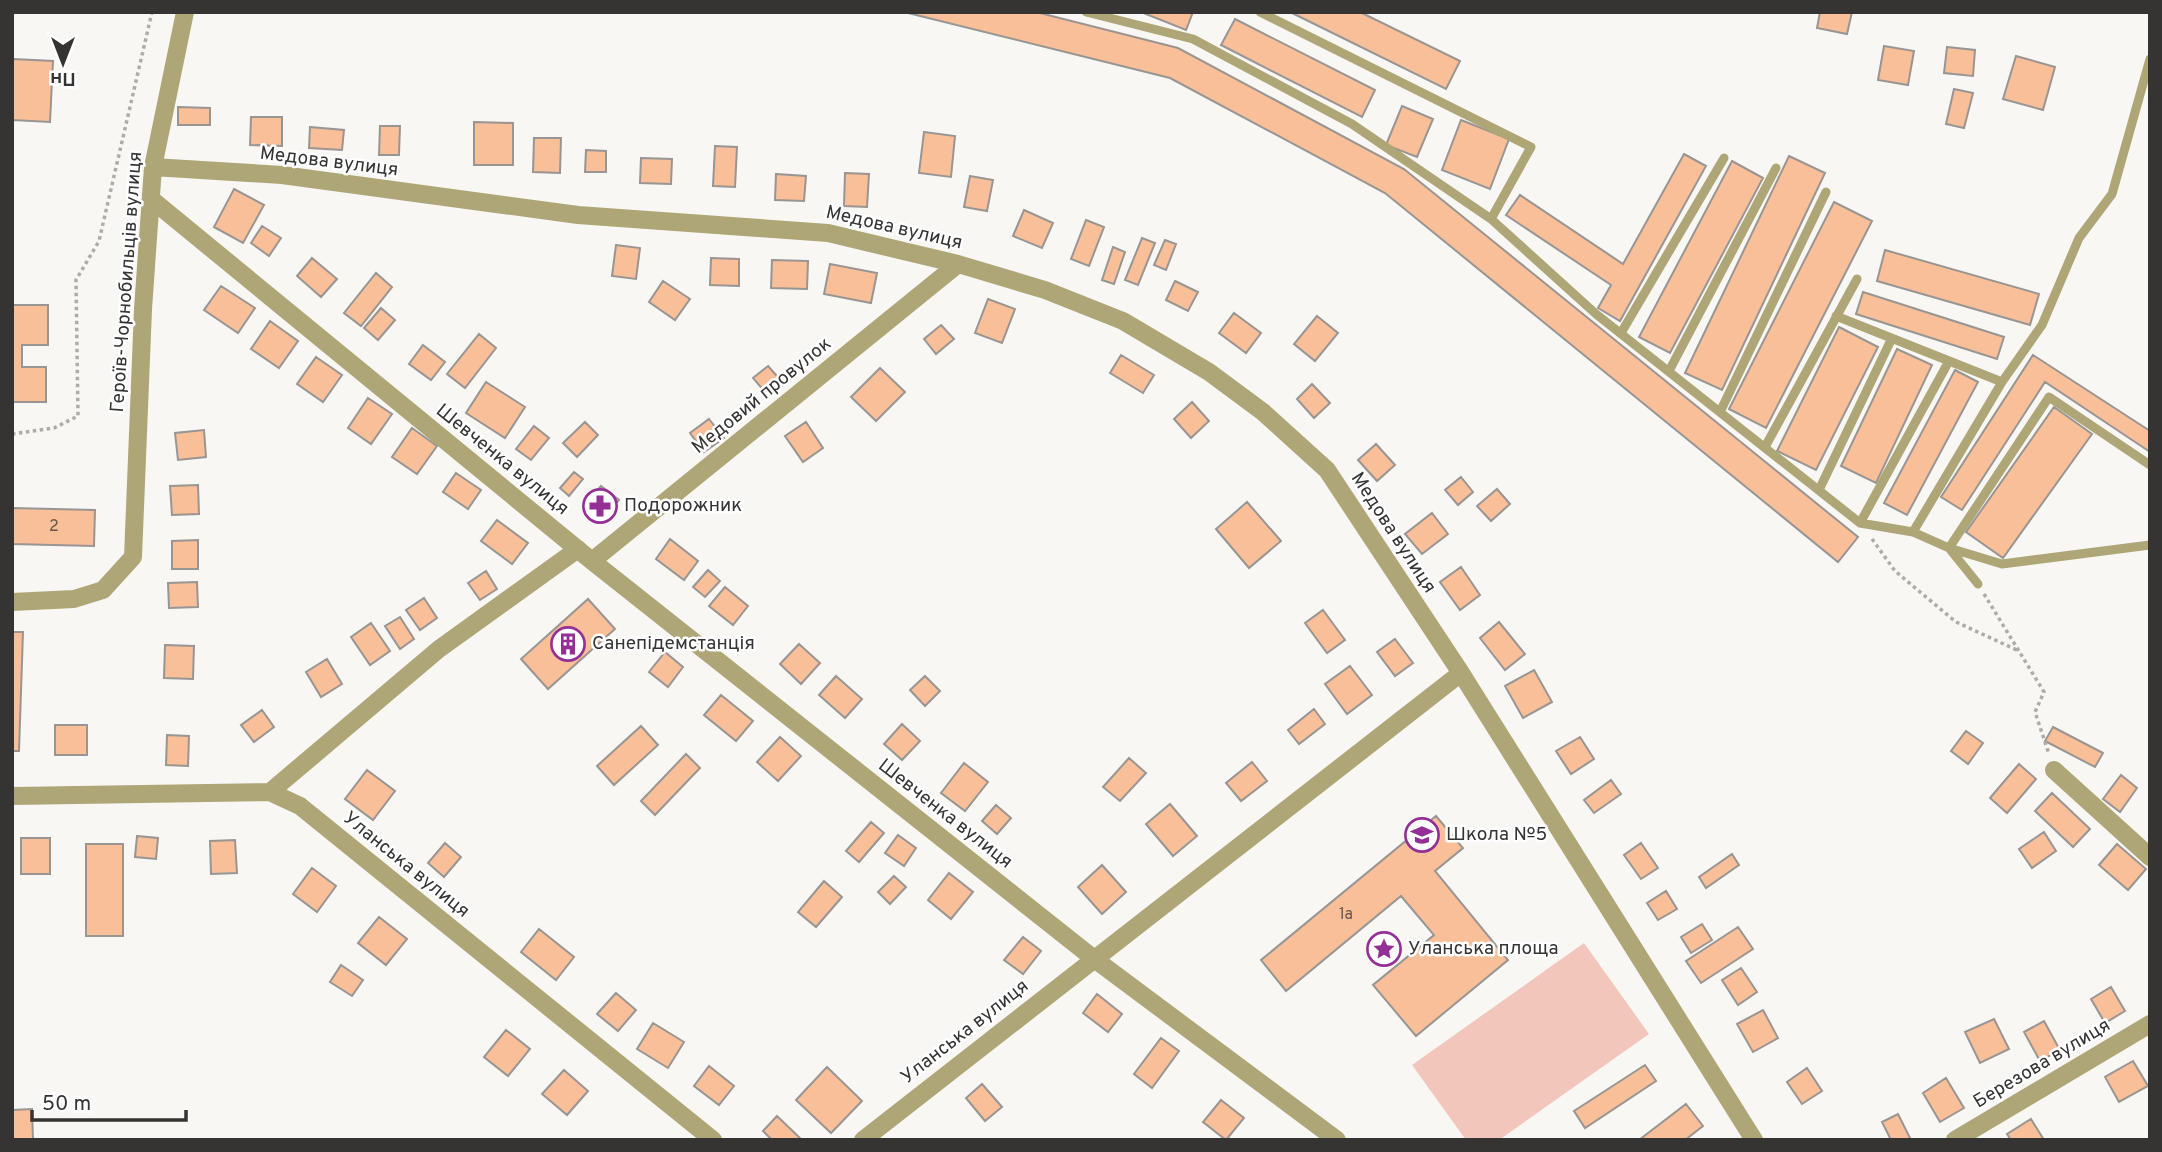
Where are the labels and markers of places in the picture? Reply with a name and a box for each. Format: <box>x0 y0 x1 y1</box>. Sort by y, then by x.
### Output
pharmacy icon: Подорожник <box>581 487 619 525</box>
place label: Подорожник <box>624 494 742 518</box>
building icon: Санепідемстанція <box>549 625 587 663</box>
place label: Санепідемстанція <box>592 632 755 656</box>
school or university icon: Школа №5 <box>1403 816 1441 854</box>
place label: Школа №5 <box>1446 823 1547 847</box>
place icon: Уланська площа <box>1365 930 1403 968</box>
place label: Уланська площа <box>1408 937 1558 961</box>

